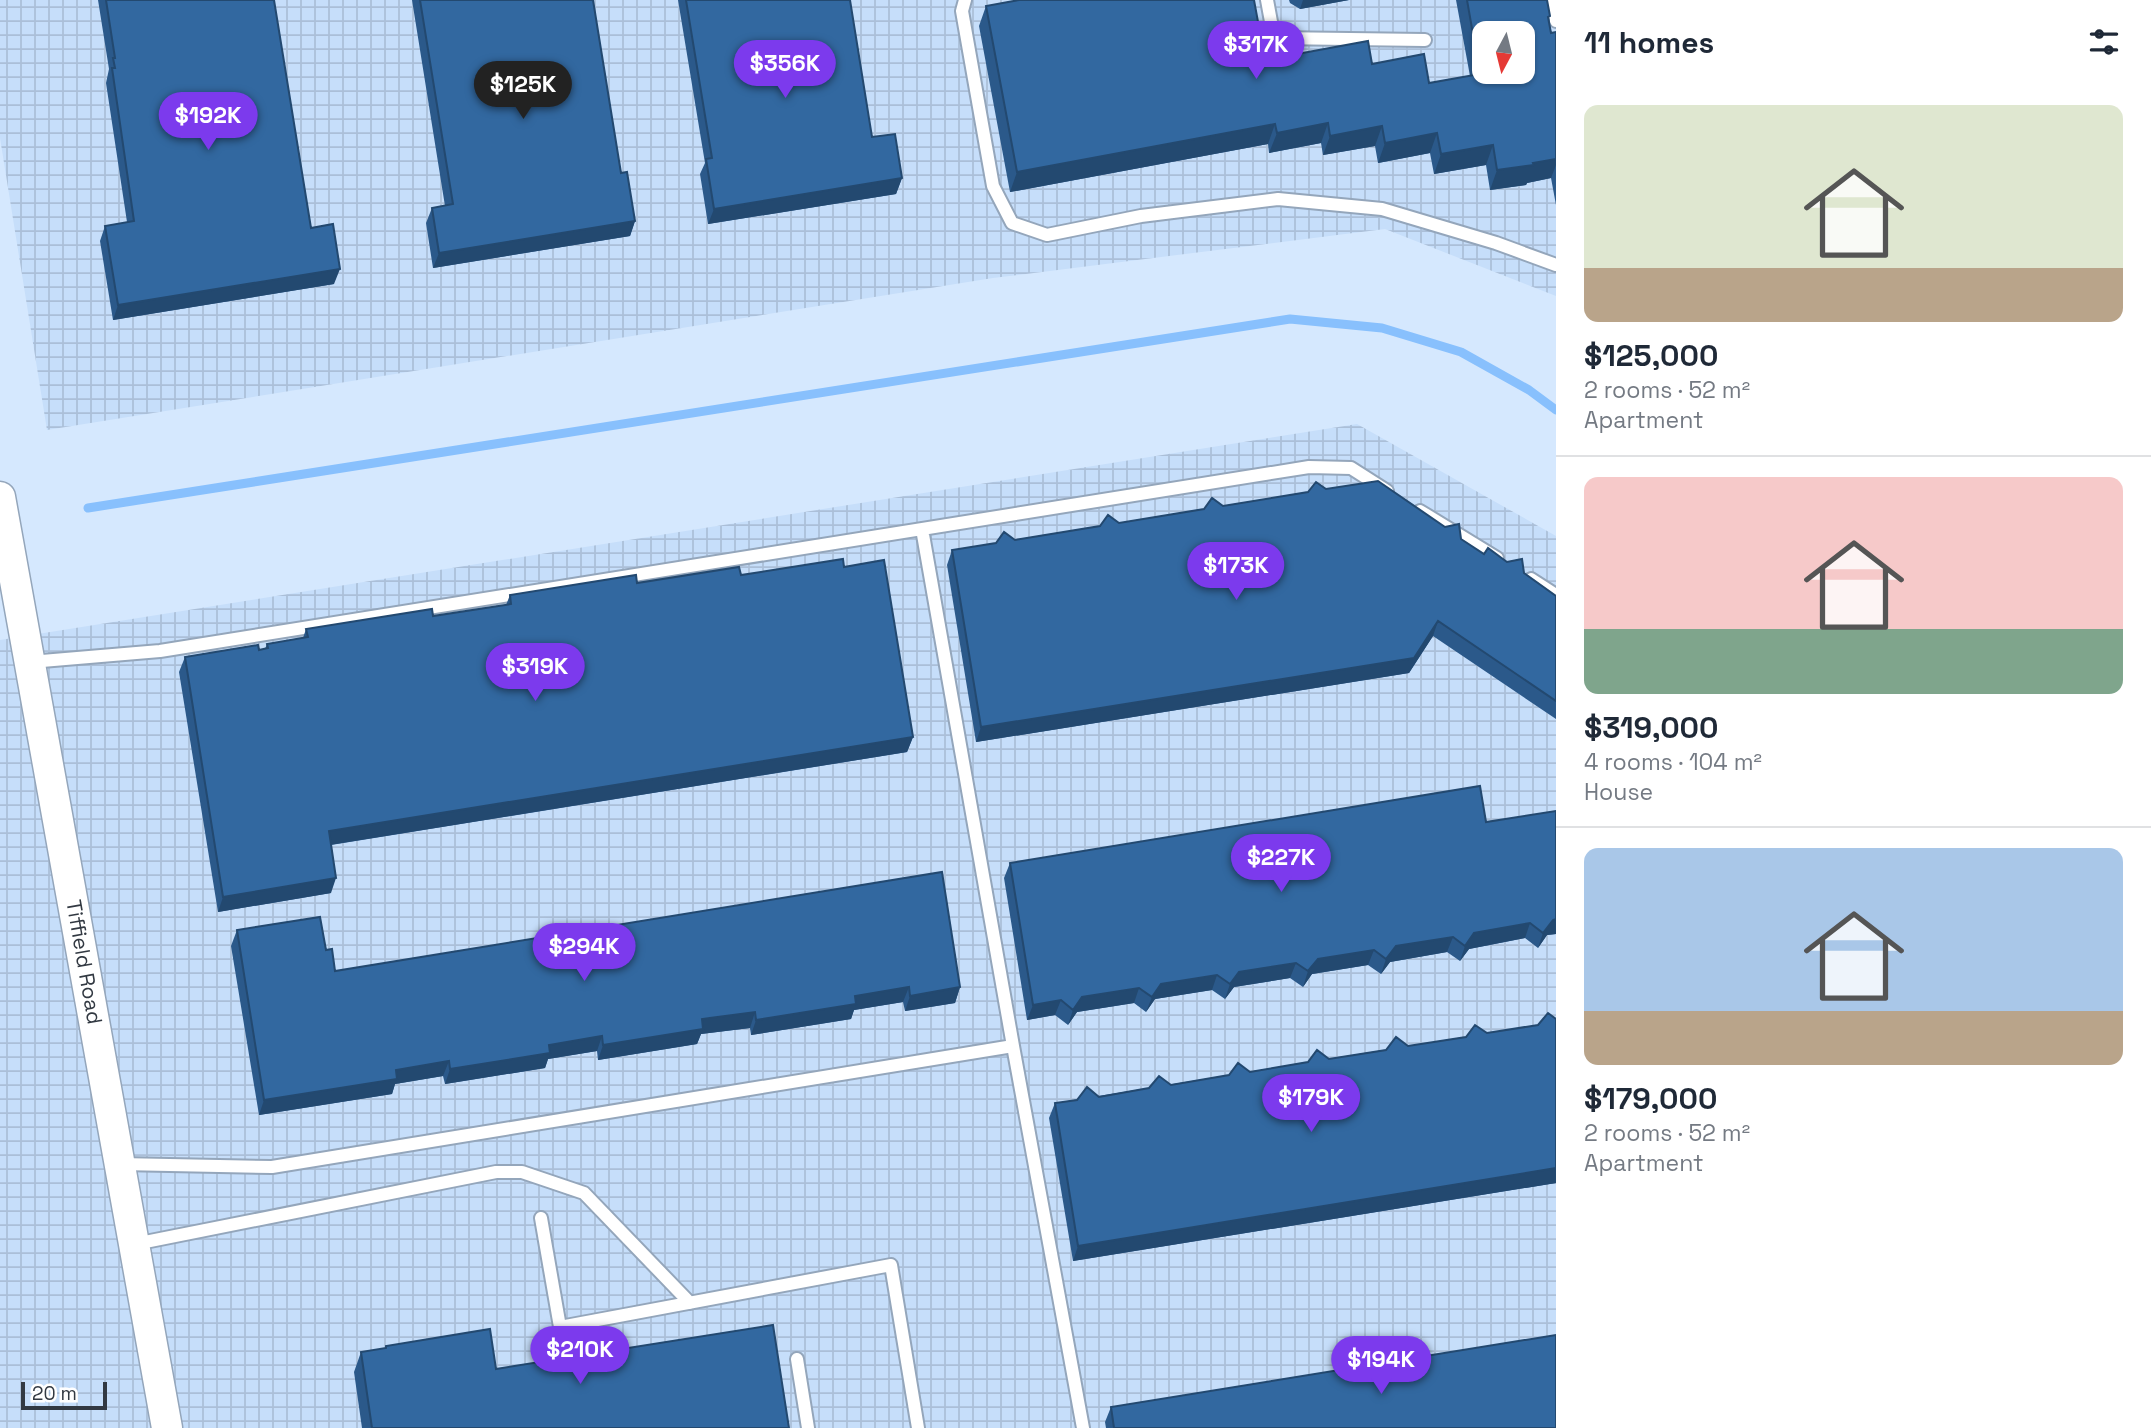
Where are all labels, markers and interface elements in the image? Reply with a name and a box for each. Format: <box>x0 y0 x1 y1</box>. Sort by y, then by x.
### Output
north arrow <box>1472 21 1535 84</box>
map controls <box>1472 21 1535 84</box>
pin: $317K <box>1207 22 1305 81</box>
text: 11 homes <box>1584 23 1714 62</box>
icon: filters <box>2085 23 2123 61</box>
text: $317K <box>1223 29 1289 59</box>
pin: $356K <box>736 41 834 100</box>
text: $356K <box>750 48 820 78</box>
pin: $125K <box>474 61 572 121</box>
text: $125K <box>490 69 556 99</box>
pin: $192K <box>159 92 257 152</box>
text: $192K <box>175 100 241 130</box>
icon: home <box>1791 150 1917 276</box>
text: $125,000 <box>1584 336 1718 375</box>
text: 2 rooms · 52 m² <box>1584 375 1750 405</box>
text: Apartment <box>1584 405 1704 435</box>
icon: home <box>1791 522 1917 648</box>
pin: $173K <box>1187 542 1285 602</box>
text: $173K <box>1203 550 1269 580</box>
pin: $319K <box>486 644 584 703</box>
text: $319K <box>502 651 568 681</box>
text: $319,000 <box>1584 708 1718 747</box>
text: 4 rooms · 104 m² <box>1584 747 1762 777</box>
text: House <box>1584 777 1653 807</box>
pin: $227K <box>1232 834 1330 894</box>
text: $227K <box>1247 842 1315 872</box>
icon: home <box>1791 893 1917 1019</box>
street label: Tiffield Road <box>60 898 109 1026</box>
pin: $294K <box>535 923 633 983</box>
text: $294K <box>549 931 619 961</box>
pin: $179K <box>1262 1074 1360 1134</box>
text: $179,000 <box>1584 1079 1717 1118</box>
text: $179K <box>1278 1082 1344 1112</box>
text: 2 rooms · 52 m² <box>1584 1118 1750 1148</box>
text: Apartment <box>1584 1148 1704 1178</box>
pin: $210K <box>531 1326 629 1386</box>
text: $210K <box>546 1334 614 1364</box>
pin: $194K <box>1332 1336 1430 1396</box>
text: $194K <box>1347 1344 1415 1374</box>
scale bar <box>21 1379 107 1411</box>
text: 20 m <box>32 1381 77 1406</box>

